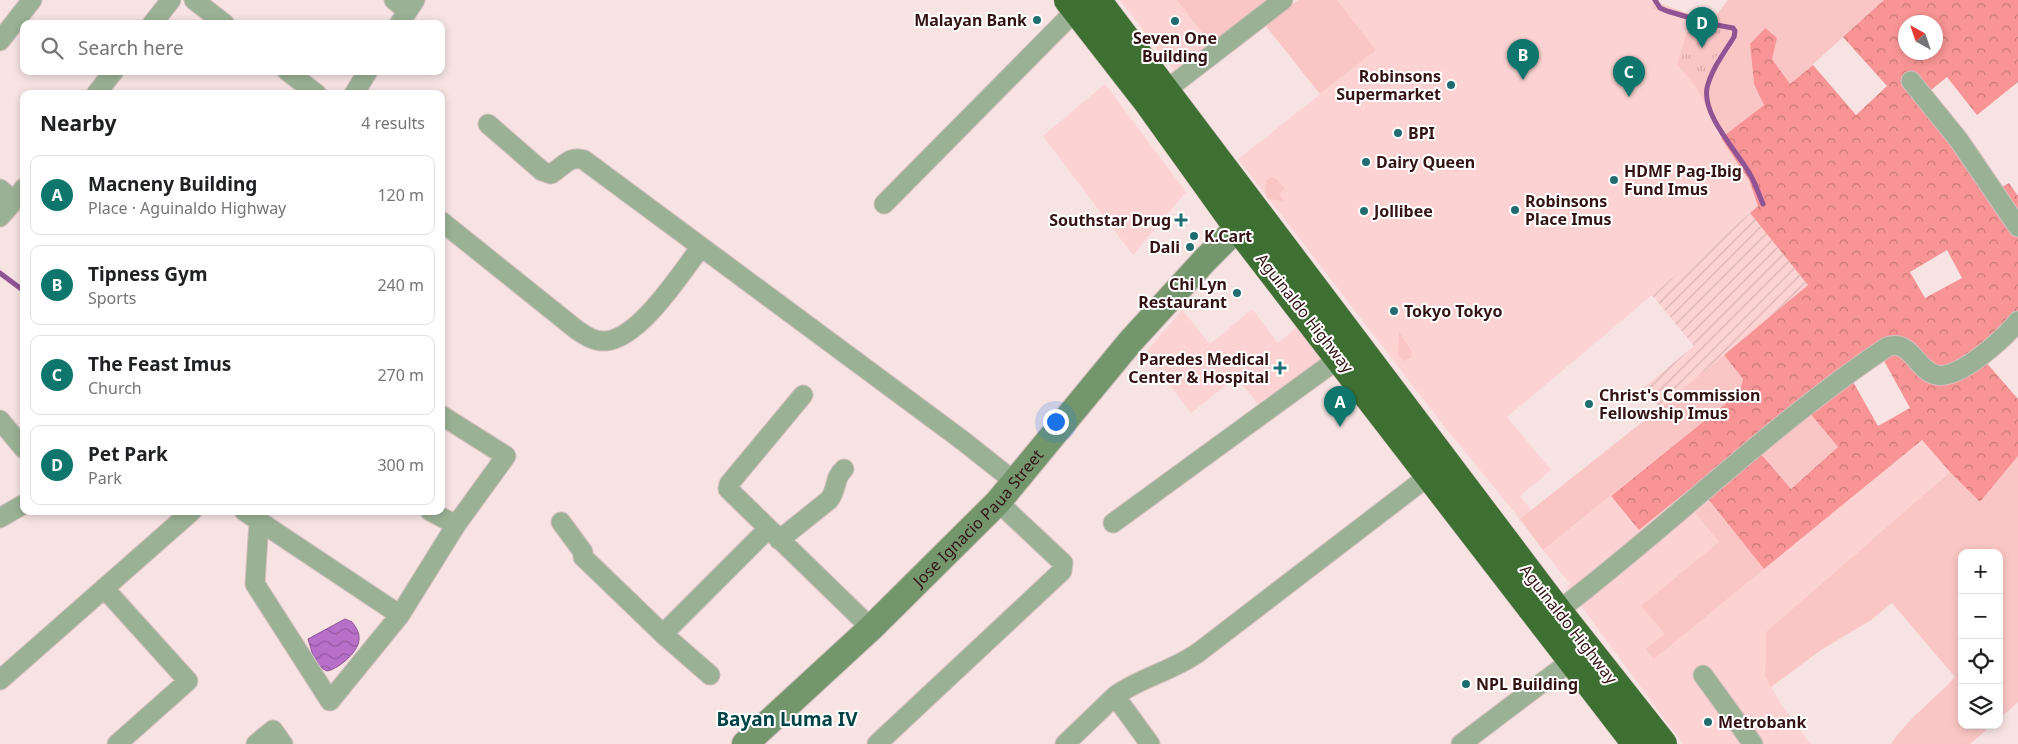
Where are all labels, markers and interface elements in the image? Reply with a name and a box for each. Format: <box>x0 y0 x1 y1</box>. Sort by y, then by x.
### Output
pin: D <box>1686 7 1718 48</box>
place label: Malayan Bank <box>914 9 1027 31</box>
marker: Malayan Bank <box>1031 14 1043 26</box>
marker: Seven One Building <box>1169 15 1181 27</box>
north arrow <box>1898 15 1943 60</box>
search box <box>20 20 445 75</box>
place label: Seven One Building <box>1133 27 1217 67</box>
icon: search <box>38 34 66 62</box>
text: Search here <box>78 35 184 61</box>
pin: B <box>1507 39 1539 80</box>
pin: C <box>1613 56 1645 97</box>
place label: Robinsons Supermarket <box>1336 65 1441 105</box>
marker: Robinsons Supermarket <box>1445 79 1457 91</box>
text: Nearby <box>40 109 116 137</box>
text: 4 results <box>361 112 425 134</box>
place label: BPI <box>1408 122 1435 144</box>
marker: BPI <box>1392 127 1404 139</box>
place label: Dairy Queen <box>1376 151 1475 173</box>
marker: Dairy Queen <box>1360 156 1372 168</box>
place label: HDMF Pag-Ibig Fund Imus <box>1624 160 1742 200</box>
text: Macneny Building <box>88 171 257 197</box>
marker: HDMF Pag-Ibig Fund Imus <box>1608 174 1620 186</box>
text: A <box>51 184 63 206</box>
text: 120 m <box>377 184 424 206</box>
place label: Robinsons Place Imus <box>1525 190 1612 230</box>
text: Place · Aguinaldo Highway <box>88 197 286 219</box>
place label: Jollibee <box>1372 200 1433 222</box>
marker: Robinsons Place Imus <box>1509 204 1521 216</box>
marker: Jollibee <box>1358 205 1370 217</box>
place label: Southstar Drug <box>1049 209 1171 231</box>
marker: Southstar Drug <box>1175 214 1187 226</box>
place label: K.Cart <box>1204 225 1252 247</box>
marker: K.Cart <box>1188 230 1200 242</box>
place label: Dali <box>1149 236 1180 258</box>
marker: Dali <box>1184 241 1196 253</box>
street label: Aguinaldo Highway <box>1251 249 1359 378</box>
text: Tipness Gym <box>88 261 208 287</box>
place label: Chi Lyn Restaurant <box>1138 273 1227 313</box>
text: B <box>52 274 62 296</box>
text: 240 m <box>377 274 424 296</box>
text: Sports <box>88 287 136 309</box>
marker: Chi Lyn Restaurant <box>1231 287 1243 299</box>
place label: Tokyo Tokyo <box>1404 300 1503 322</box>
marker: Tokyo Tokyo <box>1388 305 1400 317</box>
place label: Paredes Medical Center & Hospital <box>1128 348 1269 388</box>
text: The Feast Imus <box>88 351 231 377</box>
marker: Paredes Medical Center & Hospital <box>1273 361 1287 375</box>
text: C <box>52 364 62 386</box>
text: 270 m <box>377 364 424 386</box>
text: Church <box>88 377 142 399</box>
place label: Christ's Commission Fellowship Imus <box>1599 384 1760 424</box>
pin: A <box>1324 386 1356 427</box>
marker: Christ's Commission Fellowship Imus <box>1583 398 1595 410</box>
your location <box>1043 409 1069 435</box>
text: Pet Park <box>88 441 168 467</box>
street label: Jose Ignacio Paua Street <box>907 444 1048 593</box>
text: D <box>51 454 63 476</box>
text: 300 m <box>377 454 424 476</box>
text: Park <box>88 467 122 489</box>
map controls <box>1958 549 2003 729</box>
button: + <box>1958 549 2003 594</box>
street label: Aguinaldo Highway <box>1515 560 1623 689</box>
button: − <box>1958 594 2003 639</box>
button: locate <box>1958 639 2003 684</box>
place label: NPL Building <box>1476 673 1578 695</box>
marker: NPL Building <box>1460 678 1472 690</box>
button: layers <box>1958 684 2003 729</box>
district label: Bayan Luma IV <box>716 706 858 732</box>
place label: Metrobank <box>1718 711 1807 733</box>
marker: Metrobank <box>1702 716 1714 728</box>

